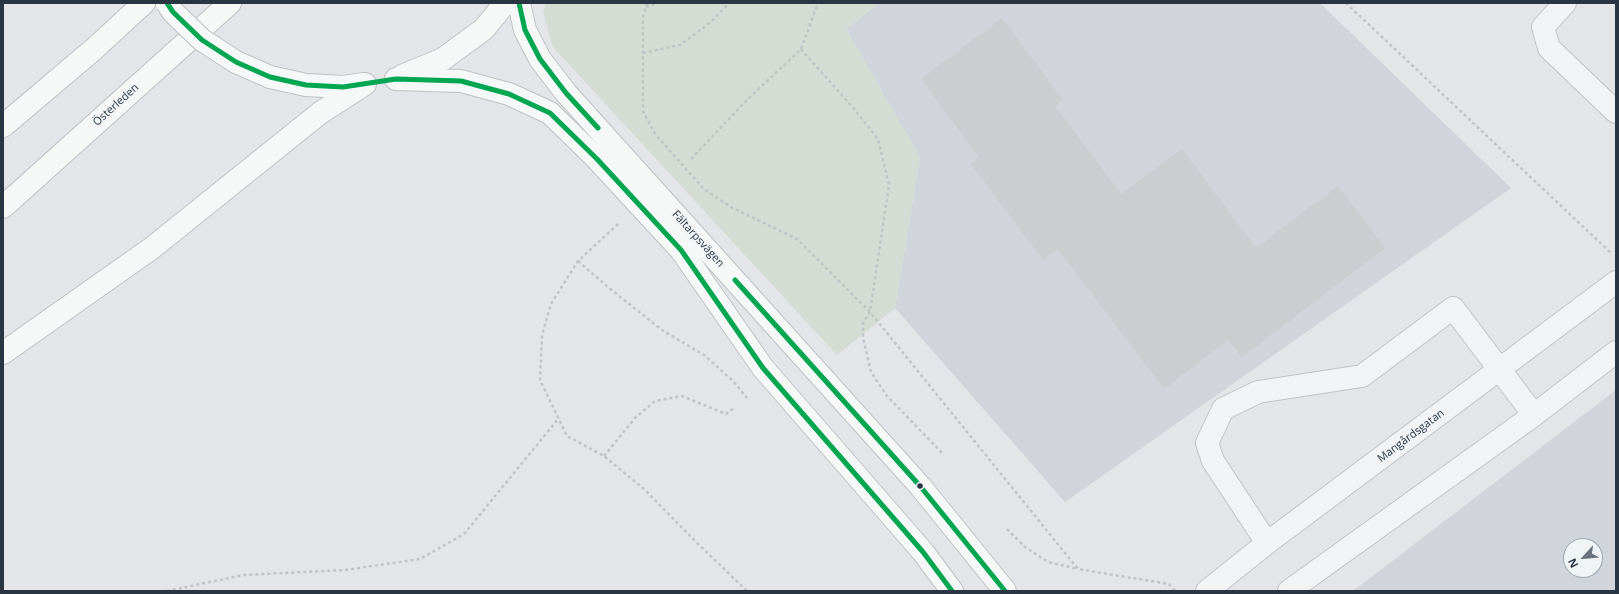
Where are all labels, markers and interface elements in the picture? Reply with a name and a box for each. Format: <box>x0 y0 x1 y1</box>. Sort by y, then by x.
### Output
street label: Österleden <box>90 81 142 129</box>
street label: Fältarpsvägen <box>669 208 727 270</box>
street label: Mangårdsgatan <box>1375 407 1447 465</box>
unlabelled marker <box>915 481 925 491</box>
north arrow <box>1563 538 1603 578</box>
text: N <box>1564 556 1581 571</box>

